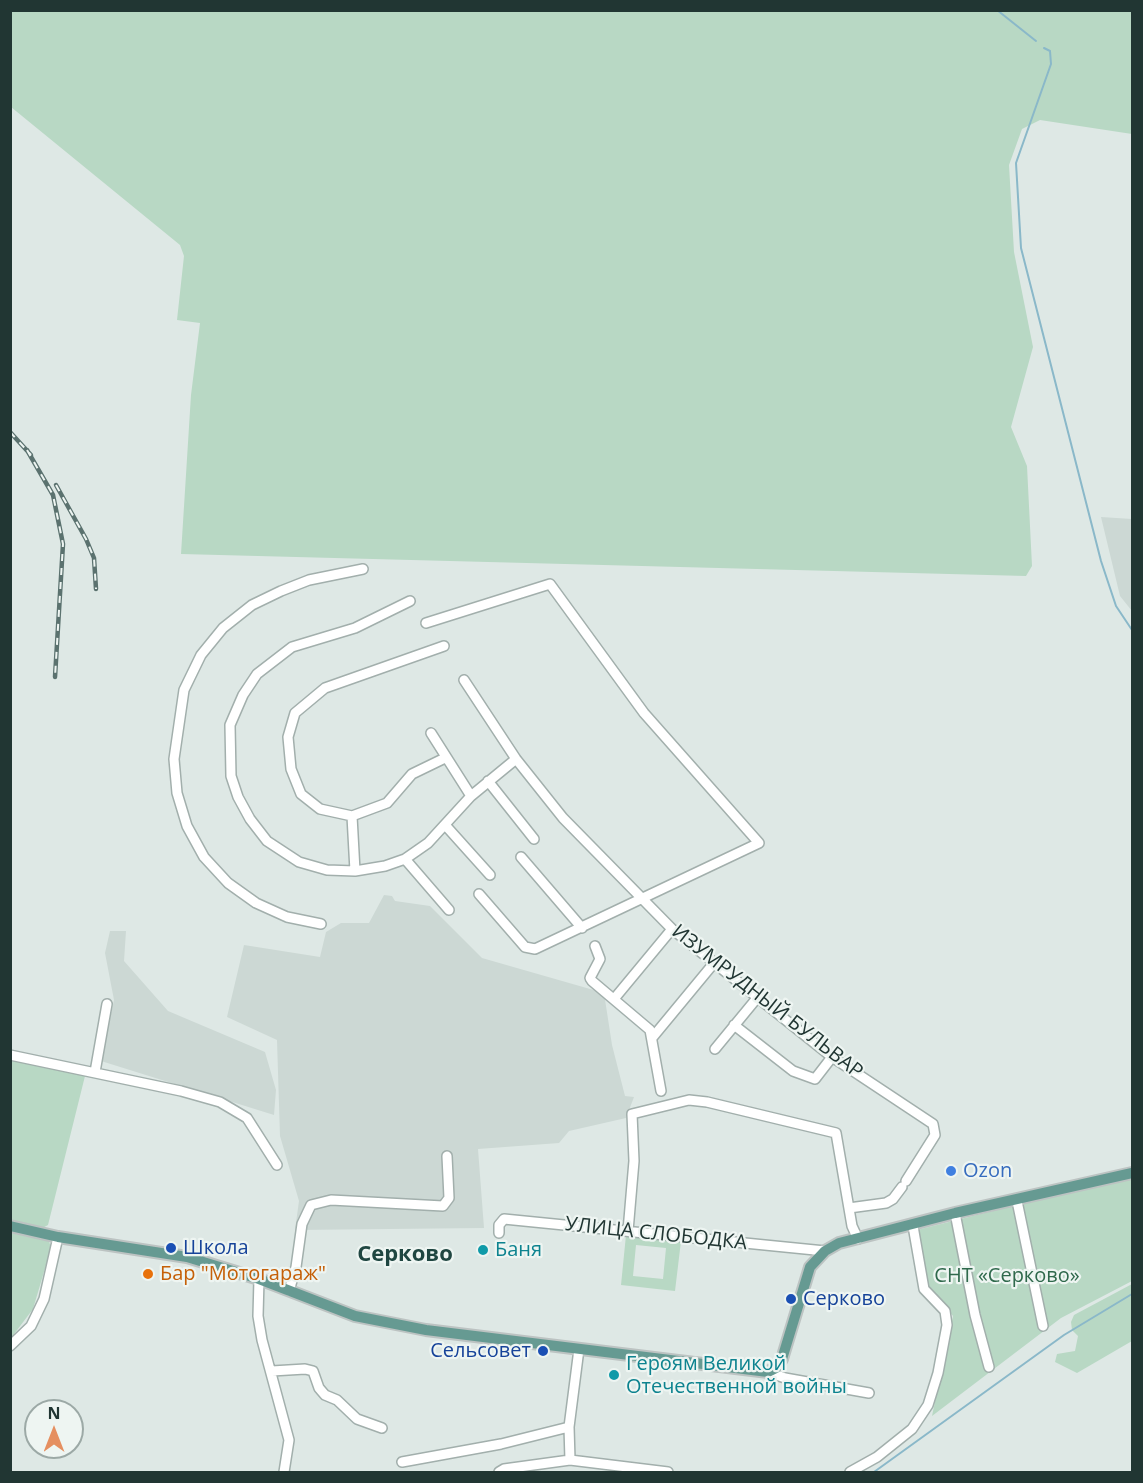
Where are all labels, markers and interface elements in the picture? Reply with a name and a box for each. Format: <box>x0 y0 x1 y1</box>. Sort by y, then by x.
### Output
street label: ИЗУМРУДНЫЙ БУЛЬВАР <box>667 920 867 1084</box>
place label: Ozon <box>963 1159 1012 1183</box>
marker: Ozon <box>944 1164 958 1178</box>
street label: УЛИЦА СЛОБОДКА <box>564 1213 748 1255</box>
place label: Школа <box>183 1236 249 1260</box>
place label: Баня <box>495 1238 542 1262</box>
marker: Школа <box>164 1241 178 1255</box>
district label: Серково <box>357 1242 453 1268</box>
marker: Баня <box>476 1243 490 1257</box>
place label: Бар "Мотогараж" <box>160 1262 326 1286</box>
park label: СНТ «Серково» <box>934 1264 1080 1288</box>
marker: Бар "Мотогараж" <box>141 1267 155 1281</box>
place label: Серково <box>803 1287 885 1311</box>
marker: Серково <box>784 1292 798 1306</box>
place label: Сельсовет <box>430 1339 531 1363</box>
marker: Сельсовет <box>536 1344 550 1358</box>
place label: Героям Великой Отечественной войны <box>626 1352 847 1399</box>
marker: Героям Великой Отечественной войны <box>607 1368 621 1382</box>
north arrow <box>24 1399 84 1459</box>
text: N <box>47 1402 61 1424</box>

